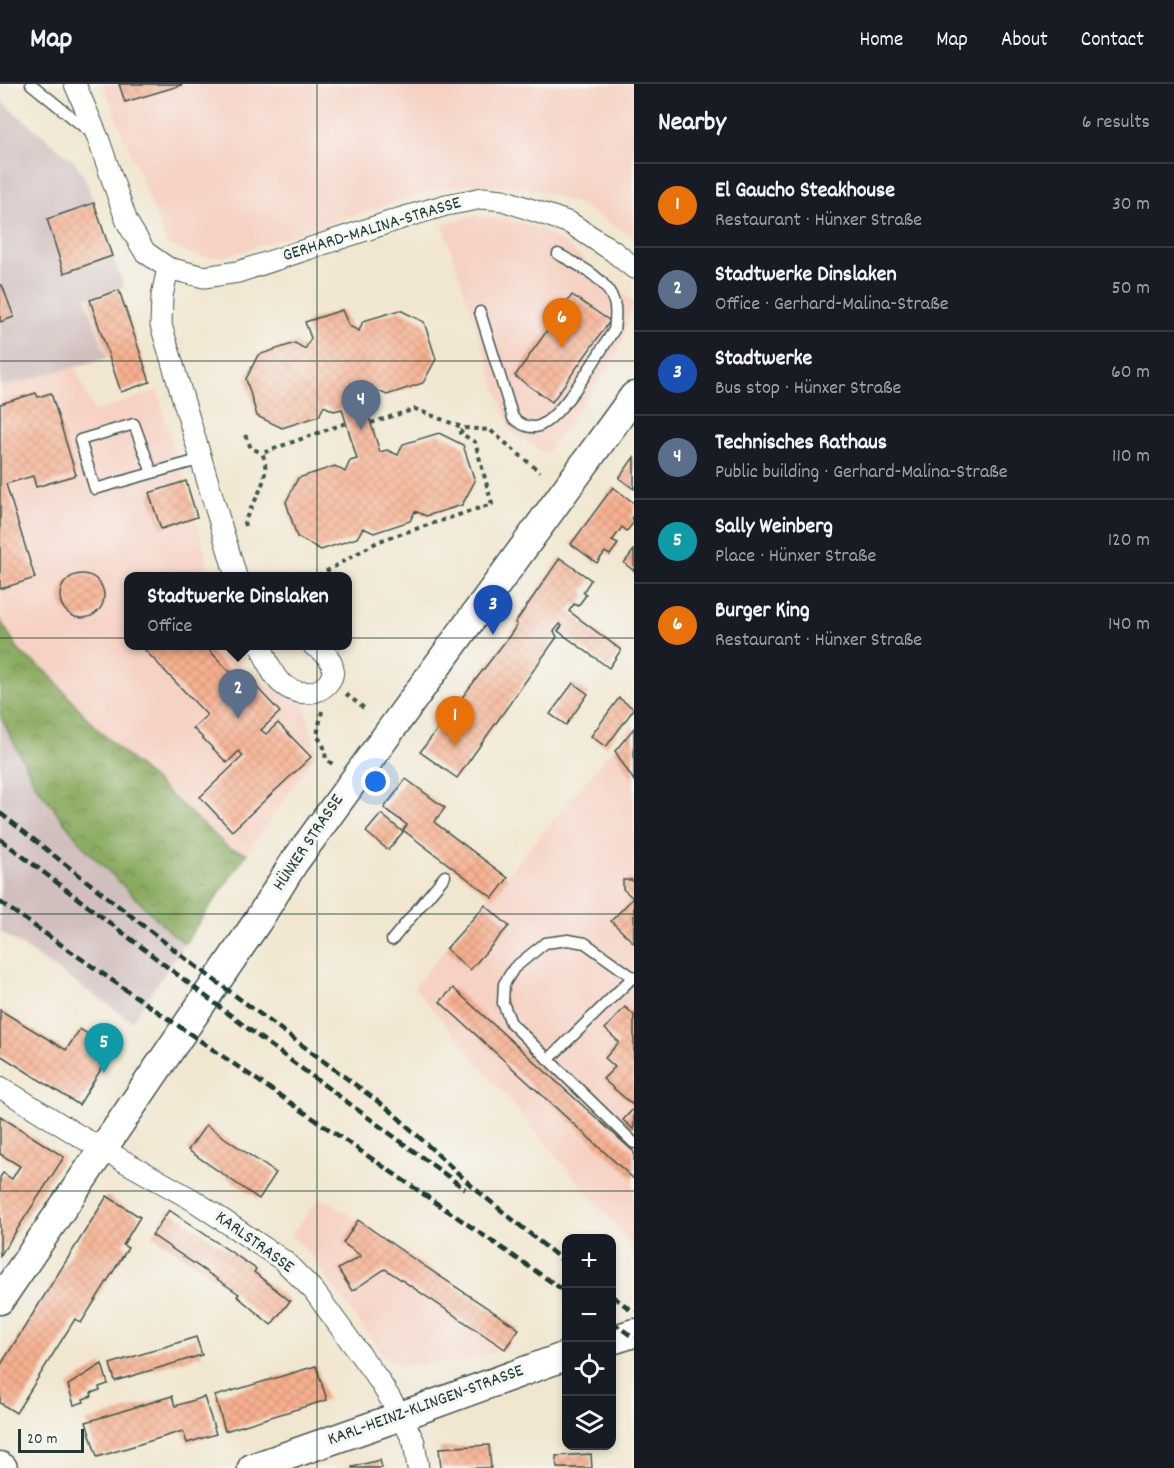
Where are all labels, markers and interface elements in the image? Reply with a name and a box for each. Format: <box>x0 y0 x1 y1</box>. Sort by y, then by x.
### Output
text: Map <box>30 21 72 61</box>
text: Home <box>859 26 903 56</box>
text: Map <box>936 26 968 56</box>
text: About <box>1001 26 1048 56</box>
text: Contact <box>1081 26 1144 56</box>
text: Nearby <box>658 105 726 142</box>
text: 6 results <box>1082 109 1150 137</box>
text: El Gaucho Steakhouse <box>715 176 895 207</box>
street label: GERHARD-MALINA-STRASSE <box>280 191 464 269</box>
text: 1 <box>675 191 680 219</box>
text: 30 m <box>1112 191 1150 219</box>
text: Restaurant · Hünxer Straße <box>715 207 922 235</box>
text: Stadtwerke Dinslaken <box>715 260 897 291</box>
text: 2 <box>673 275 682 303</box>
text: 50 m <box>1112 275 1150 303</box>
text: Office · Gerhard-Malina-Straße <box>715 291 948 319</box>
pin: 6 <box>542 298 582 348</box>
text: Stadtwerke <box>715 344 812 375</box>
text: 3 <box>673 359 682 387</box>
text: 60 m <box>1111 359 1150 387</box>
text: Bus stop · Hünxer Straße <box>715 375 901 403</box>
pin: 4 <box>342 380 380 430</box>
text: Technisches Rathaus <box>715 428 887 459</box>
text: 4 <box>673 443 682 471</box>
text: 110 m <box>1112 443 1150 471</box>
text: Public building · Gerhard-Malina-Straße <box>715 459 1008 487</box>
text: Sally Weinberg <box>715 512 833 543</box>
text: 5 <box>673 527 682 555</box>
text: 120 m <box>1108 527 1150 555</box>
text: Place · Hünxer Straße <box>715 543 876 571</box>
popup <box>124 572 352 650</box>
text: Stadtwerke Dinslaken <box>147 582 329 613</box>
pin: 3 <box>474 586 512 635</box>
text: Burger King <box>715 596 810 627</box>
text: 6 <box>673 611 682 639</box>
text: 140 m <box>1108 611 1150 639</box>
text: Office <box>147 613 192 641</box>
text: Restaurant · Hünxer Straße <box>715 627 922 655</box>
pin: 2 <box>218 670 258 719</box>
pin: 1 <box>436 696 474 746</box>
your location <box>361 767 390 796</box>
street label: HÜNXER STRASSE <box>267 790 351 896</box>
pin: 5 <box>84 1024 124 1073</box>
street label: KARLSTRASSE <box>209 1206 299 1280</box>
map controls <box>562 1234 616 1450</box>
button: + <box>562 1234 616 1288</box>
button: − <box>562 1288 616 1342</box>
button: locate <box>562 1342 616 1396</box>
street label: KARL-HEINZ-KLINGEN-STRASSE <box>325 1359 527 1453</box>
button: layers <box>562 1396 616 1450</box>
scale bar <box>18 1426 84 1454</box>
text: 20 m <box>27 1428 57 1451</box>

